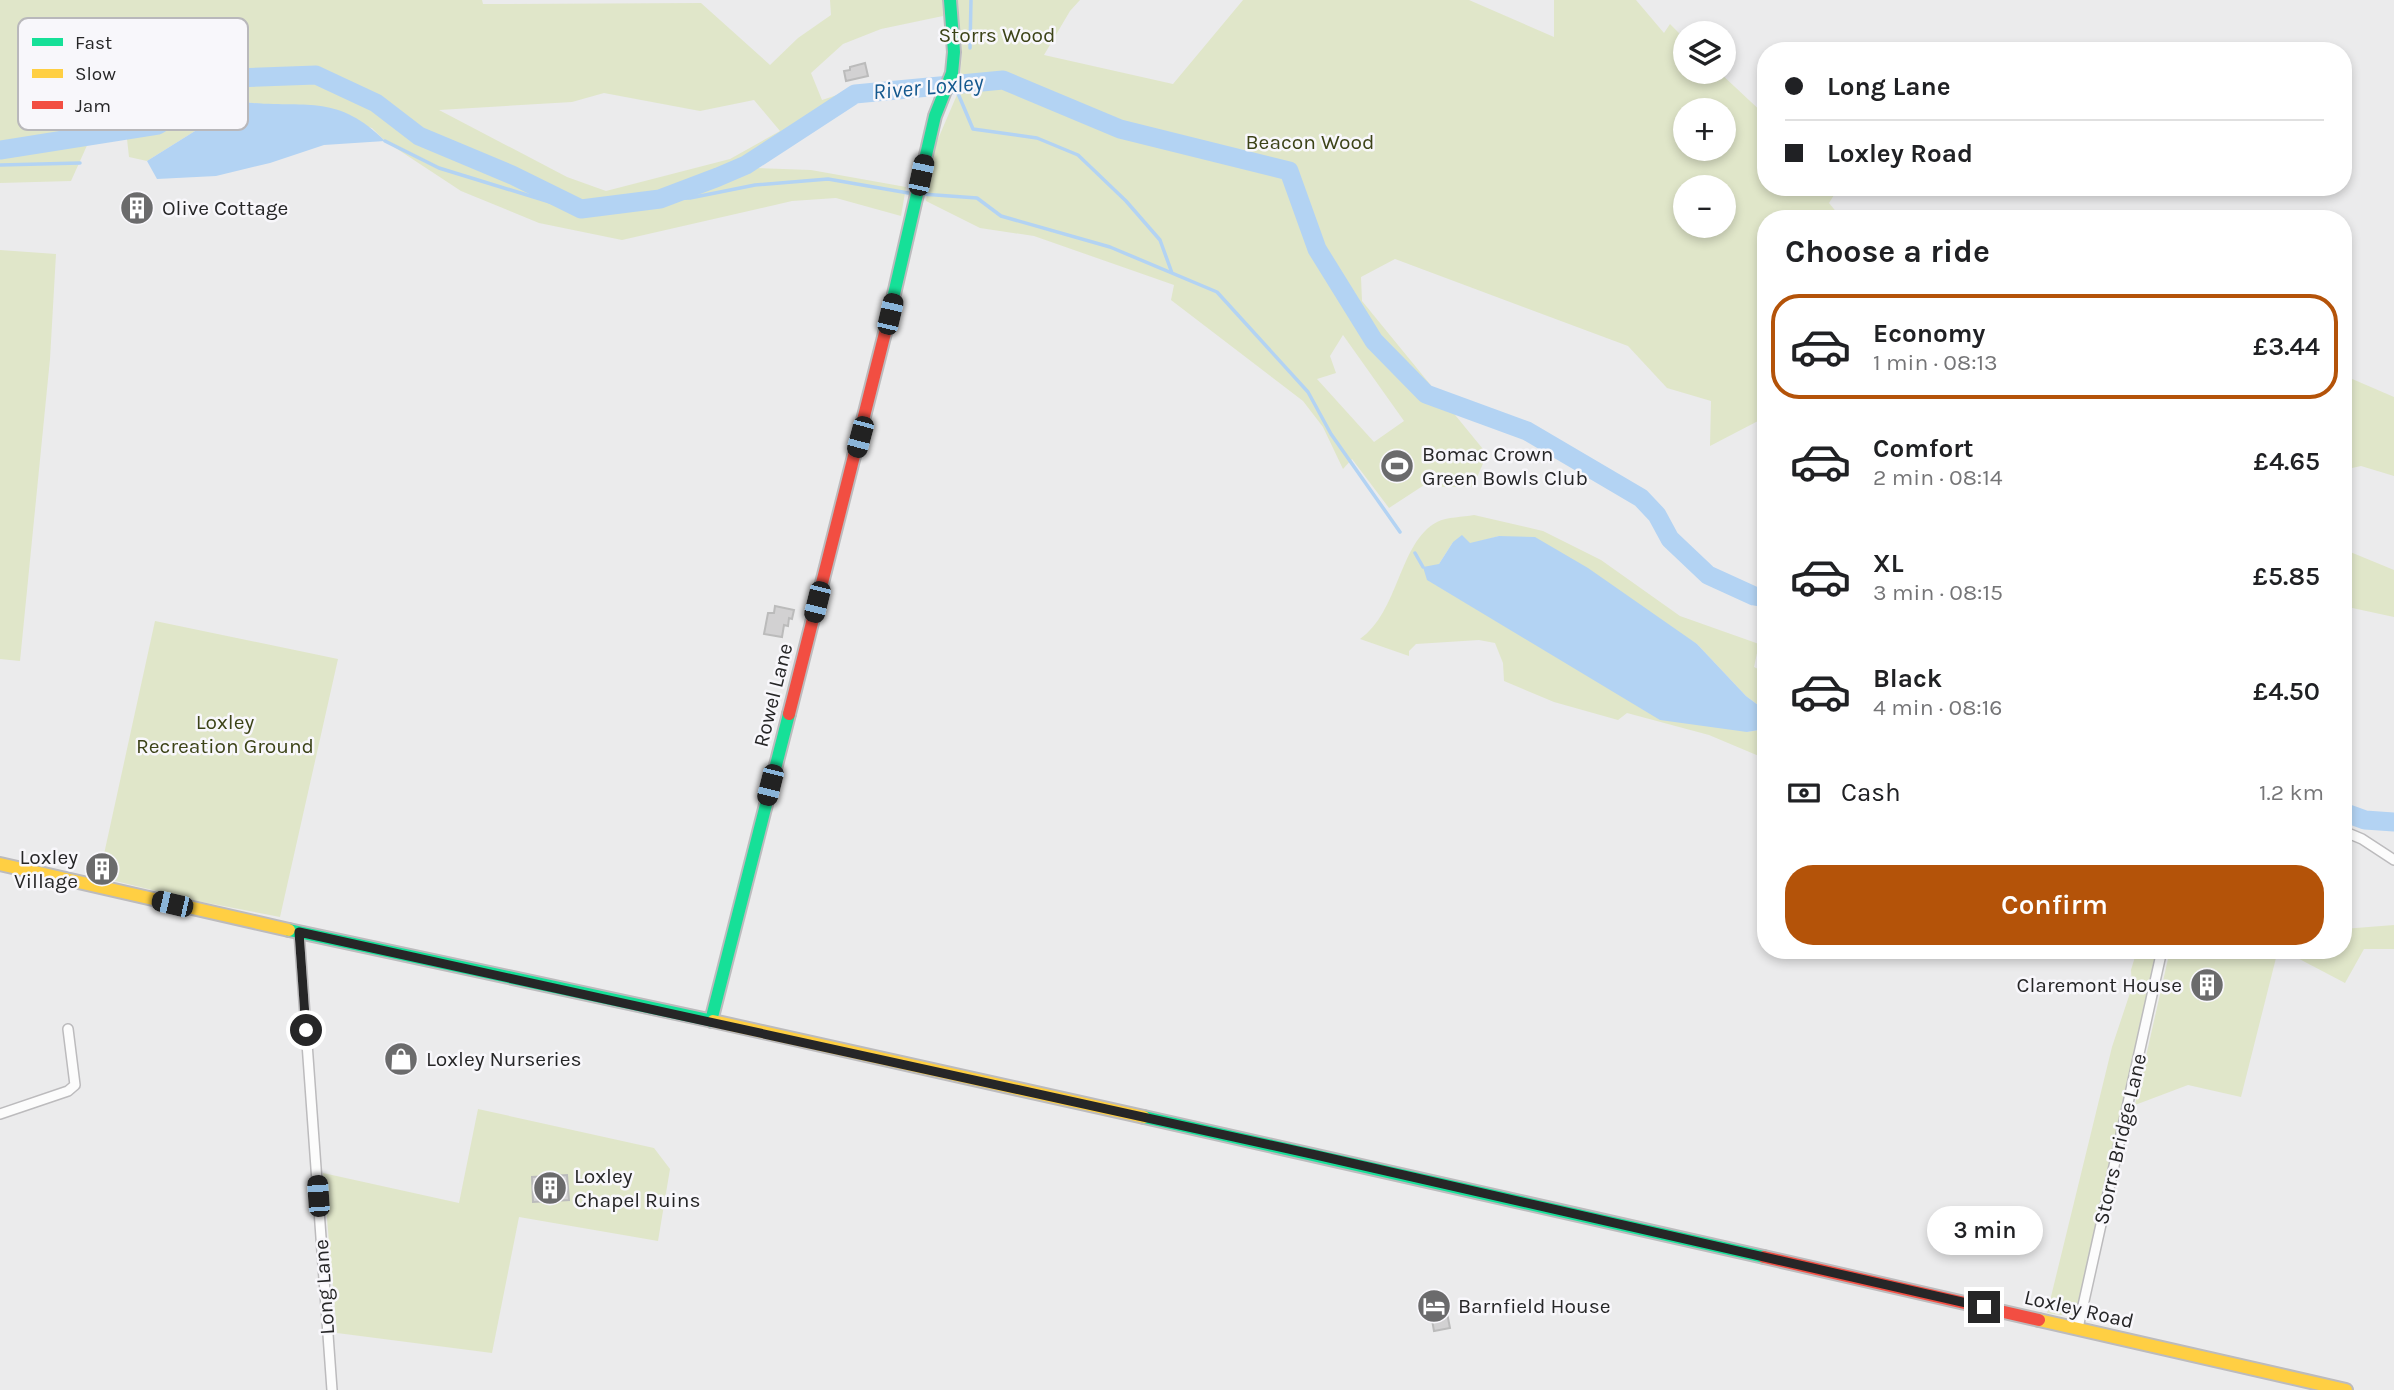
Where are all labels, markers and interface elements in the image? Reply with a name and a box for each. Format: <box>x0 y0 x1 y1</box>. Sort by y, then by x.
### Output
legend <box>18 18 248 130</box>
map controls <box>1673 21 1736 238</box>
button: layers <box>1673 21 1736 84</box>
park label: Storrs Wood <box>939 23 1055 47</box>
text: Fast <box>75 32 112 54</box>
text: Slow <box>75 63 116 85</box>
water label: River Loxley <box>872 69 985 105</box>
text: Long Lane <box>1827 71 1951 102</box>
text: Jam <box>75 95 111 117</box>
button: + <box>1673 98 1736 161</box>
park label: Beacon Wood <box>1246 130 1374 154</box>
text: Loxley Road <box>1827 138 1973 169</box>
car <box>907 152 936 198</box>
button: − <box>1673 175 1736 238</box>
building icon: Olive Cottage <box>118 189 156 227</box>
place label: Olive Cottage <box>162 196 288 220</box>
text: Choose a ride <box>1785 233 1990 270</box>
car <box>876 291 905 337</box>
icon: car <box>1789 315 1852 378</box>
text: Economy <box>1873 318 1985 349</box>
text: £3.44 <box>2253 331 2320 362</box>
text: 1 min · 08:13 <box>1873 349 1998 376</box>
car <box>845 414 876 460</box>
icon: car <box>1789 430 1852 493</box>
text: Comfort <box>1873 433 1974 464</box>
place label: Bomac Crown Green Bowls Club <box>1422 442 1588 490</box>
text: £4.65 <box>2254 446 2320 477</box>
sports icon: Bomac Crown Green Bowls Club <box>1378 447 1416 485</box>
text: 2 min · 08:14 <box>1873 464 2003 491</box>
icon: car <box>1789 545 1852 608</box>
text: XL <box>1873 548 1904 579</box>
text: £5.85 <box>2253 561 2320 592</box>
car <box>802 579 833 625</box>
text: 3 min · 08:15 <box>1873 579 2003 606</box>
street label: Rowel Lane <box>749 641 797 749</box>
icon: car <box>1789 660 1852 723</box>
text: Black <box>1873 663 1942 694</box>
text: £4.50 <box>2253 676 2320 707</box>
text: 4 min · 08:16 <box>1873 694 2002 721</box>
park label: Loxley Recreation Ground <box>136 710 314 758</box>
car <box>755 762 786 808</box>
icon: cash <box>1785 774 1823 812</box>
text: Cash <box>1841 777 1901 808</box>
text: 1.2 km <box>2259 779 2324 806</box>
place label: Loxley Village <box>14 845 78 893</box>
building icon: Loxley Village <box>83 850 121 888</box>
button: Confirm <box>1785 865 2324 945</box>
car <box>150 889 195 919</box>
building icon: Claremont House <box>2188 966 2226 1004</box>
place label: Claremont House <box>2017 973 2182 997</box>
route start <box>290 1014 322 1046</box>
shop icon: Loxley Nurseries <box>382 1040 420 1078</box>
place label: Loxley Nurseries <box>426 1047 582 1071</box>
street label: Storrs Bridge Lane <box>2089 1051 2151 1227</box>
place label: Loxley Chapel Ruins <box>574 1164 701 1212</box>
building icon: Loxley Chapel Ruins <box>531 1169 569 1207</box>
car <box>307 1174 330 1218</box>
callout: 3 min <box>1926 1206 2042 1254</box>
text: 3 min <box>1953 1217 2017 1244</box>
street label: Long Lane <box>309 1238 339 1336</box>
street label: Loxley Road <box>2022 1285 2136 1333</box>
hotel icon: Barnfield House <box>1415 1287 1453 1325</box>
route end <box>1968 1291 2000 1323</box>
place label: Barnfield House <box>1458 1294 1610 1318</box>

